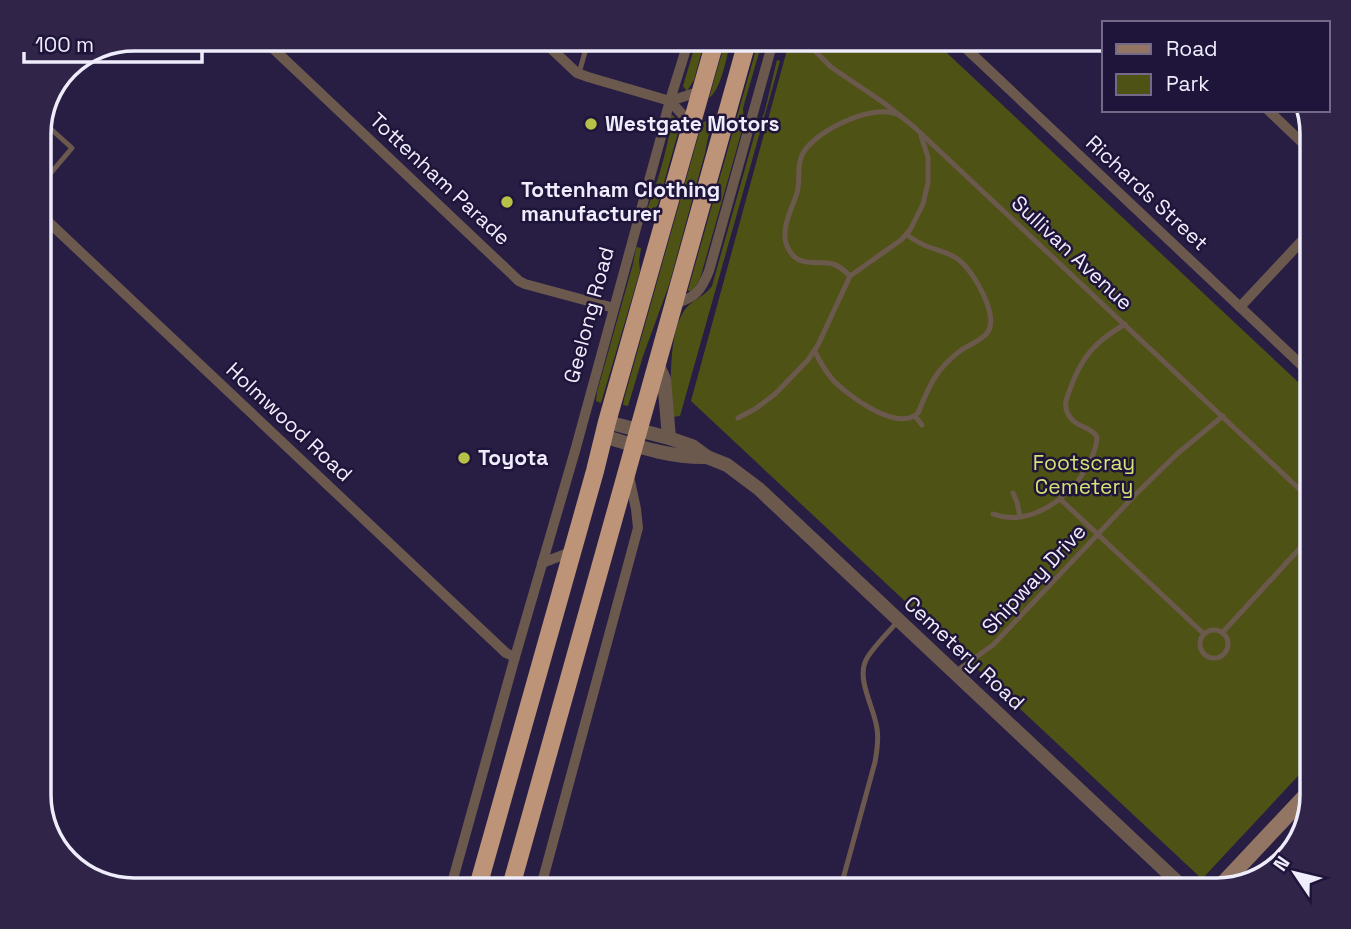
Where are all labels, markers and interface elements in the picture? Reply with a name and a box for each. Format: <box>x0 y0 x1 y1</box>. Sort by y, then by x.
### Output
scale bar <box>24 21 203 65</box>
legend <box>1102 21 1330 112</box>
text: 100 m <box>35 31 94 58</box>
text: Road <box>1166 35 1218 62</box>
text: Park <box>1166 70 1210 97</box>
street label: Tottenham Parade <box>364 106 517 251</box>
place label: Westgate Motors <box>605 110 779 137</box>
marker: Westgate Motors <box>583 116 599 132</box>
street label: Richards Street <box>1080 129 1214 256</box>
place label: Tottenham Clothing manufacturer <box>521 176 720 227</box>
street label: Sullivan Avenue <box>1006 189 1139 316</box>
marker: Tottenham Clothing manufacturer <box>499 194 515 210</box>
street label: Geelong Road <box>557 244 620 386</box>
street label: Holmwood Road <box>221 356 358 487</box>
place label: Toyota <box>478 444 548 471</box>
park label: Footscray Cemetery <box>1033 449 1135 500</box>
marker: Toyota <box>456 450 472 466</box>
street label: Shipway Drive <box>976 518 1092 640</box>
street label: Cemetery Road <box>898 590 1030 716</box>
north arrow <box>1260 838 1330 908</box>
text: N <box>1268 851 1295 876</box>

